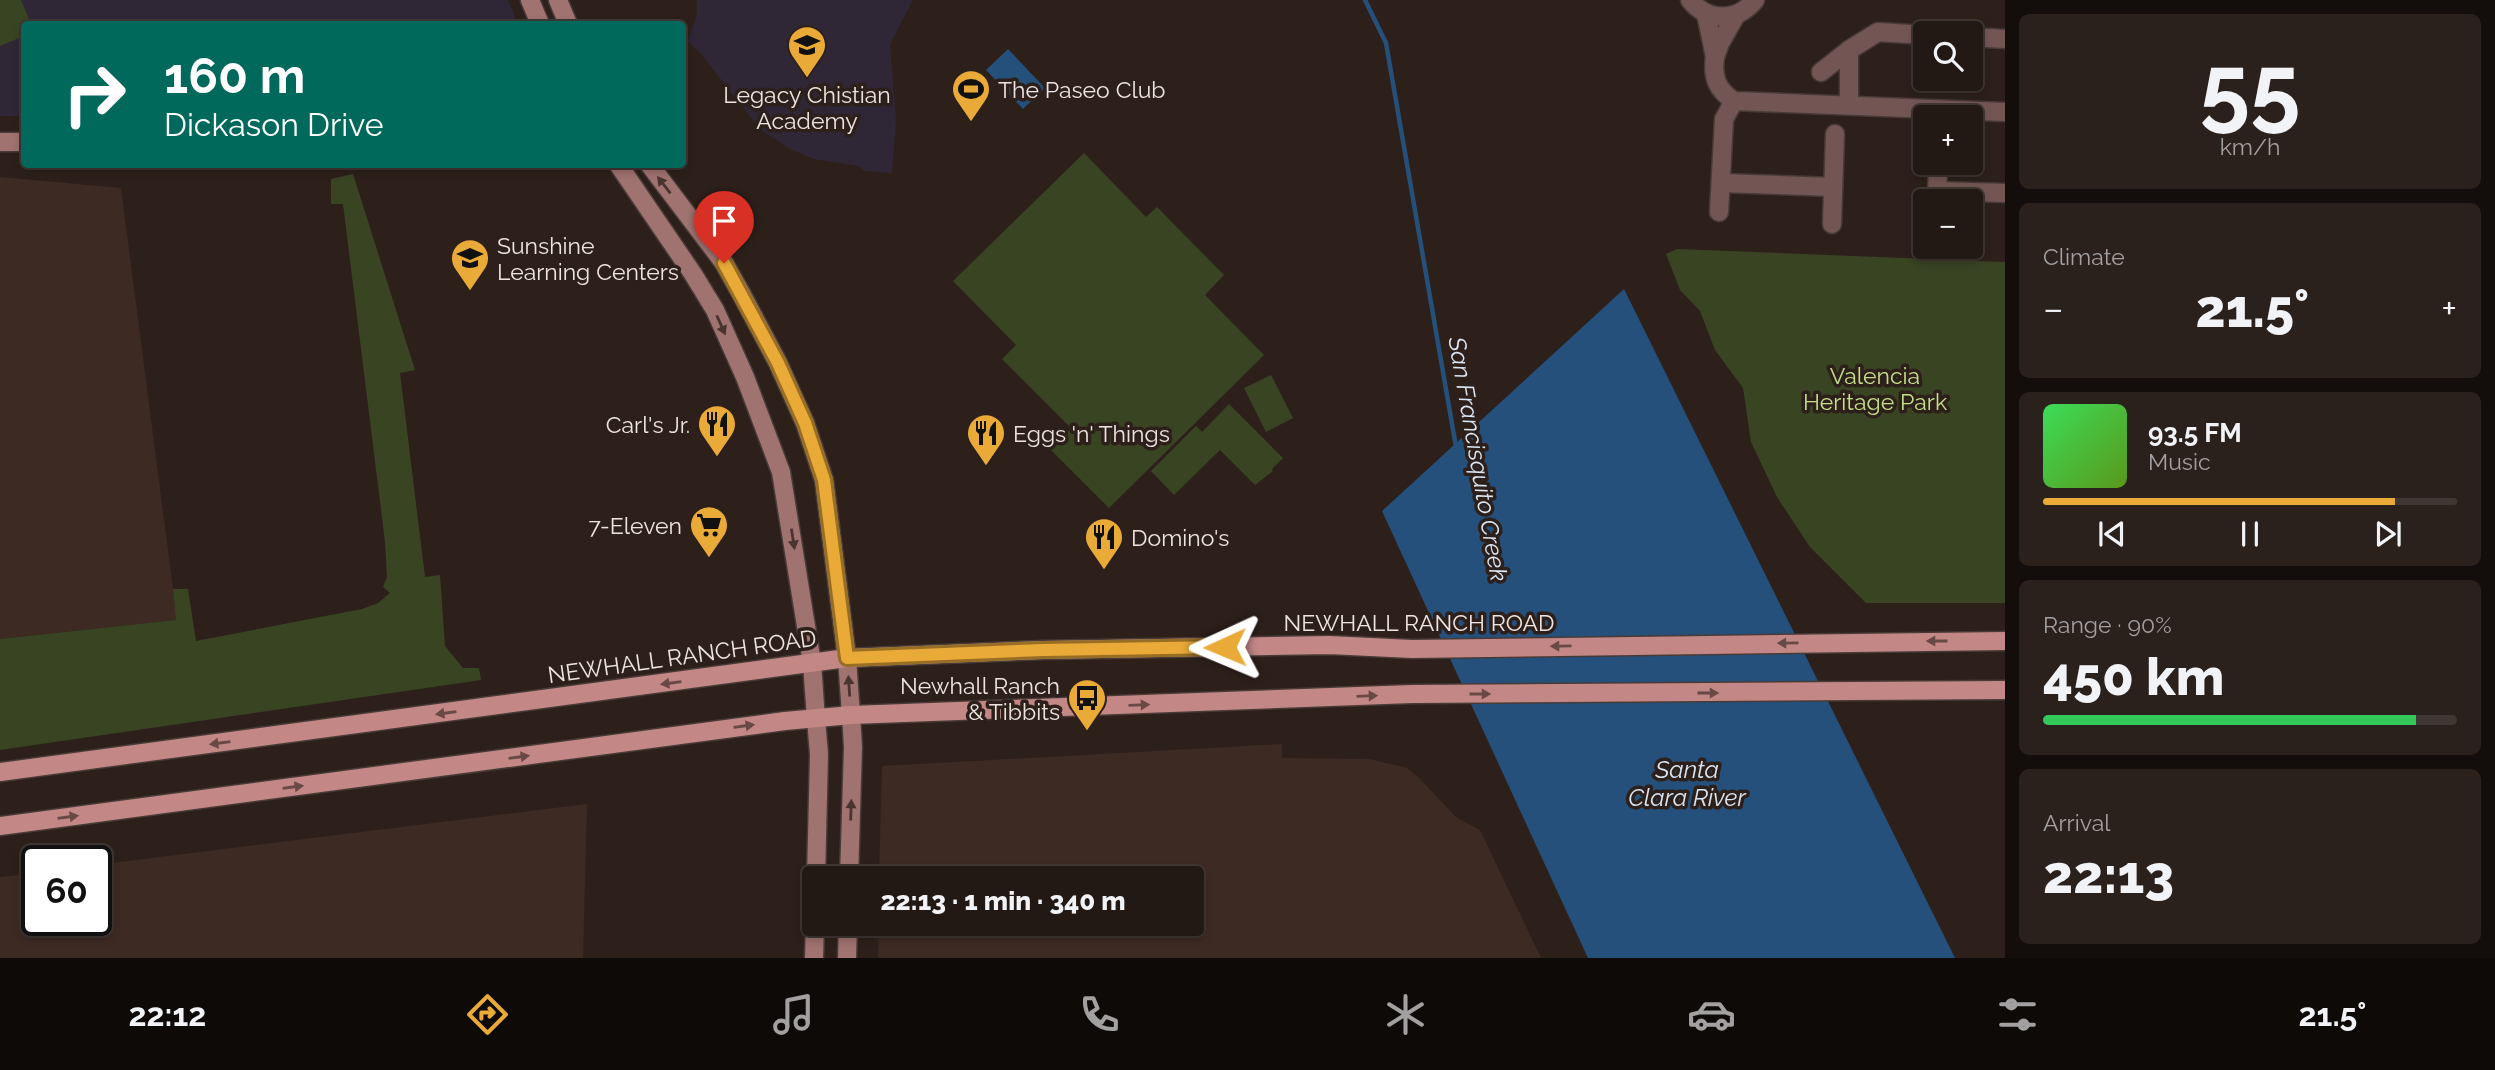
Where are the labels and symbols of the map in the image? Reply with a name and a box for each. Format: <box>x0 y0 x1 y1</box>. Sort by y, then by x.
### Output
school or university icon: Legacy Chistian Academy <box>786 24 828 79</box>
sports icon: The Paseo Club <box>950 68 992 123</box>
place label: The Paseo Club <box>998 76 1166 103</box>
place label: Legacy Chistian Academy <box>723 81 891 134</box>
one-way arrow <box>658 176 672 194</box>
pin <box>694 191 754 263</box>
place label: Sunshine Learning Centers <box>497 232 679 285</box>
school or university icon: Sunshine Learning Centers <box>449 237 491 292</box>
one-way arrow <box>715 315 727 335</box>
water label: San Francisquito Creek <box>1442 334 1514 584</box>
park label: Valencia Heritage Park <box>1803 362 1947 415</box>
restaurant icon: Carl's Jr. <box>696 403 738 458</box>
place label: Carl's Jr. <box>606 411 690 438</box>
restaurant icon: Eggs 'n' Things <box>965 412 1007 467</box>
place label: Eggs 'n' Things <box>1013 420 1170 447</box>
supermarket icon: 7-Eleven <box>688 504 730 559</box>
place label: 7-Eleven <box>588 512 682 539</box>
restaurant icon: Domino's <box>1083 516 1125 571</box>
place label: Domino's <box>1131 524 1229 551</box>
one-way arrow <box>787 528 798 550</box>
street label: NEWHALL RANCH ROAD <box>1284 609 1554 636</box>
position arrow <box>1188 610 1262 684</box>
street label: NEWHALL RANCH ROAD <box>546 624 818 688</box>
one-way arrow <box>1926 635 1948 647</box>
one-way arrow <box>1777 637 1799 648</box>
one-way arrow <box>1549 641 1571 652</box>
place label: Newhall Ranch & Tibbits <box>900 672 1060 725</box>
one-way arrow <box>843 675 854 697</box>
one-way arrow <box>660 677 682 688</box>
bus stop icon: Newhall Ranch & Tibbits <box>1066 677 1108 732</box>
one-way arrow <box>1697 687 1719 699</box>
one-way arrow <box>1469 688 1491 700</box>
one-way arrow <box>1356 691 1378 702</box>
one-way arrow <box>1129 699 1151 710</box>
one-way arrow <box>434 707 456 718</box>
one-way arrow <box>733 721 755 732</box>
one-way arrow <box>209 738 231 749</box>
one-way arrow <box>508 751 530 762</box>
water label: Santa Clara River <box>1628 755 1746 812</box>
one-way arrow <box>282 781 304 792</box>
one-way arrow <box>845 799 857 821</box>
one-way arrow <box>57 811 79 822</box>
speed limit sign: 60 <box>21 845 112 936</box>

